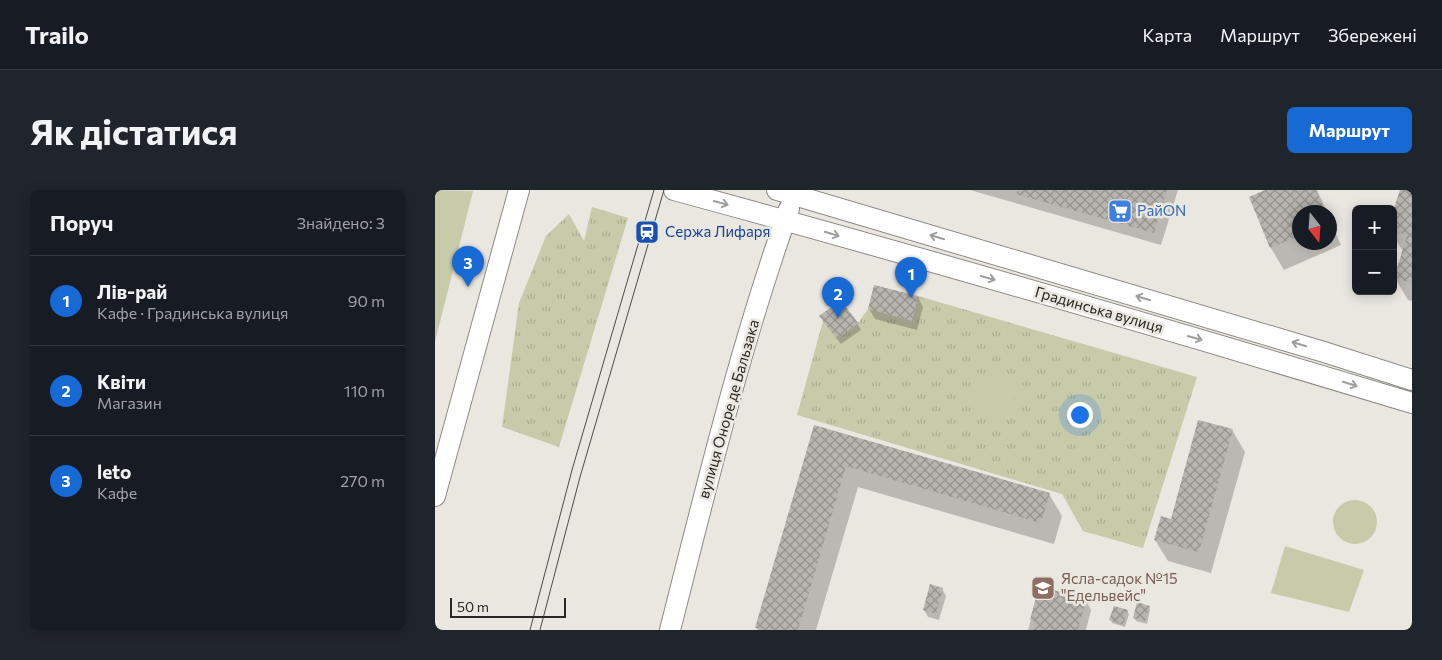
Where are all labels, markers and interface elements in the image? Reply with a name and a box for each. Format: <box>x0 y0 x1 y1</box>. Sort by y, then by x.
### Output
text: Trailo <box>25 20 89 49</box>
text: Карта <box>1142 24 1192 46</box>
text: Маршрут <box>1220 24 1300 46</box>
text: Збережені <box>1328 24 1417 46</box>
button: Маршрут <box>1287 107 1412 153</box>
text: Як дістатися <box>30 109 238 152</box>
one-way arrow <box>712 198 728 208</box>
supermarket icon: РайON <box>1107 198 1133 224</box>
place label: РайON <box>1137 201 1186 219</box>
north arrow <box>1292 205 1337 250</box>
map controls <box>1352 205 1397 295</box>
button: + <box>1352 205 1397 250</box>
text: Поруч <box>50 210 113 235</box>
text: Знайдено: 3 <box>297 213 385 232</box>
station icon: Сержа Лифаря <box>634 219 660 245</box>
place label: Сержа Лифаря <box>665 222 770 240</box>
one-way arrow <box>823 230 839 240</box>
one-way arrow <box>929 232 945 242</box>
pin: 3 <box>452 246 484 287</box>
button: − <box>1352 250 1397 295</box>
pin: 1 <box>895 257 927 298</box>
one-way arrow <box>980 273 996 283</box>
pin: 2 <box>822 277 854 318</box>
text: Лів-рай <box>97 280 167 303</box>
street label: Градинська вулиця <box>1033 282 1165 336</box>
text: 1 <box>62 291 70 310</box>
text: 90 m <box>348 291 385 310</box>
one-way arrow <box>1135 293 1151 303</box>
text: Кафе · Градинська вулиця <box>97 303 288 322</box>
street label: вулиця Оноре де Бальзака <box>694 317 762 500</box>
one-way arrow <box>1186 333 1202 343</box>
one-way arrow <box>1291 339 1307 349</box>
text: Kвіти <box>97 370 146 393</box>
one-way arrow <box>1342 380 1358 389</box>
text: 2 <box>61 381 71 400</box>
text: 110 m <box>344 381 385 400</box>
text: Магазин <box>97 393 162 412</box>
your location <box>1067 402 1093 428</box>
text: leto <box>97 460 131 483</box>
text: 3 <box>61 471 71 490</box>
text: 270 m <box>340 471 385 490</box>
text: Кафе <box>97 483 137 502</box>
place label: Ясла-садок №15 "Едельвейс" <box>1061 569 1178 604</box>
school or university icon: Ясла-садок №15 "Едельвейс" <box>1030 575 1056 601</box>
scale bar <box>450 595 566 618</box>
text: 50 m <box>457 598 489 615</box>

